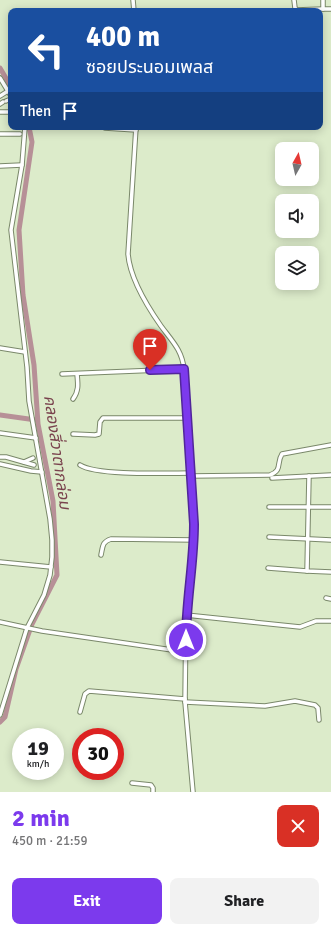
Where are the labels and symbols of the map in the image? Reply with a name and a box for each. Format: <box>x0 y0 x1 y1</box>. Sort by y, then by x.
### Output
north arrow <box>275 142 319 186</box>
pin <box>133 329 167 370</box>
water label: คลองสี่วาตากล่อม <box>39 394 77 511</box>
position arrow <box>165 619 207 661</box>
speed limit sign: 30 <box>72 728 124 780</box>

